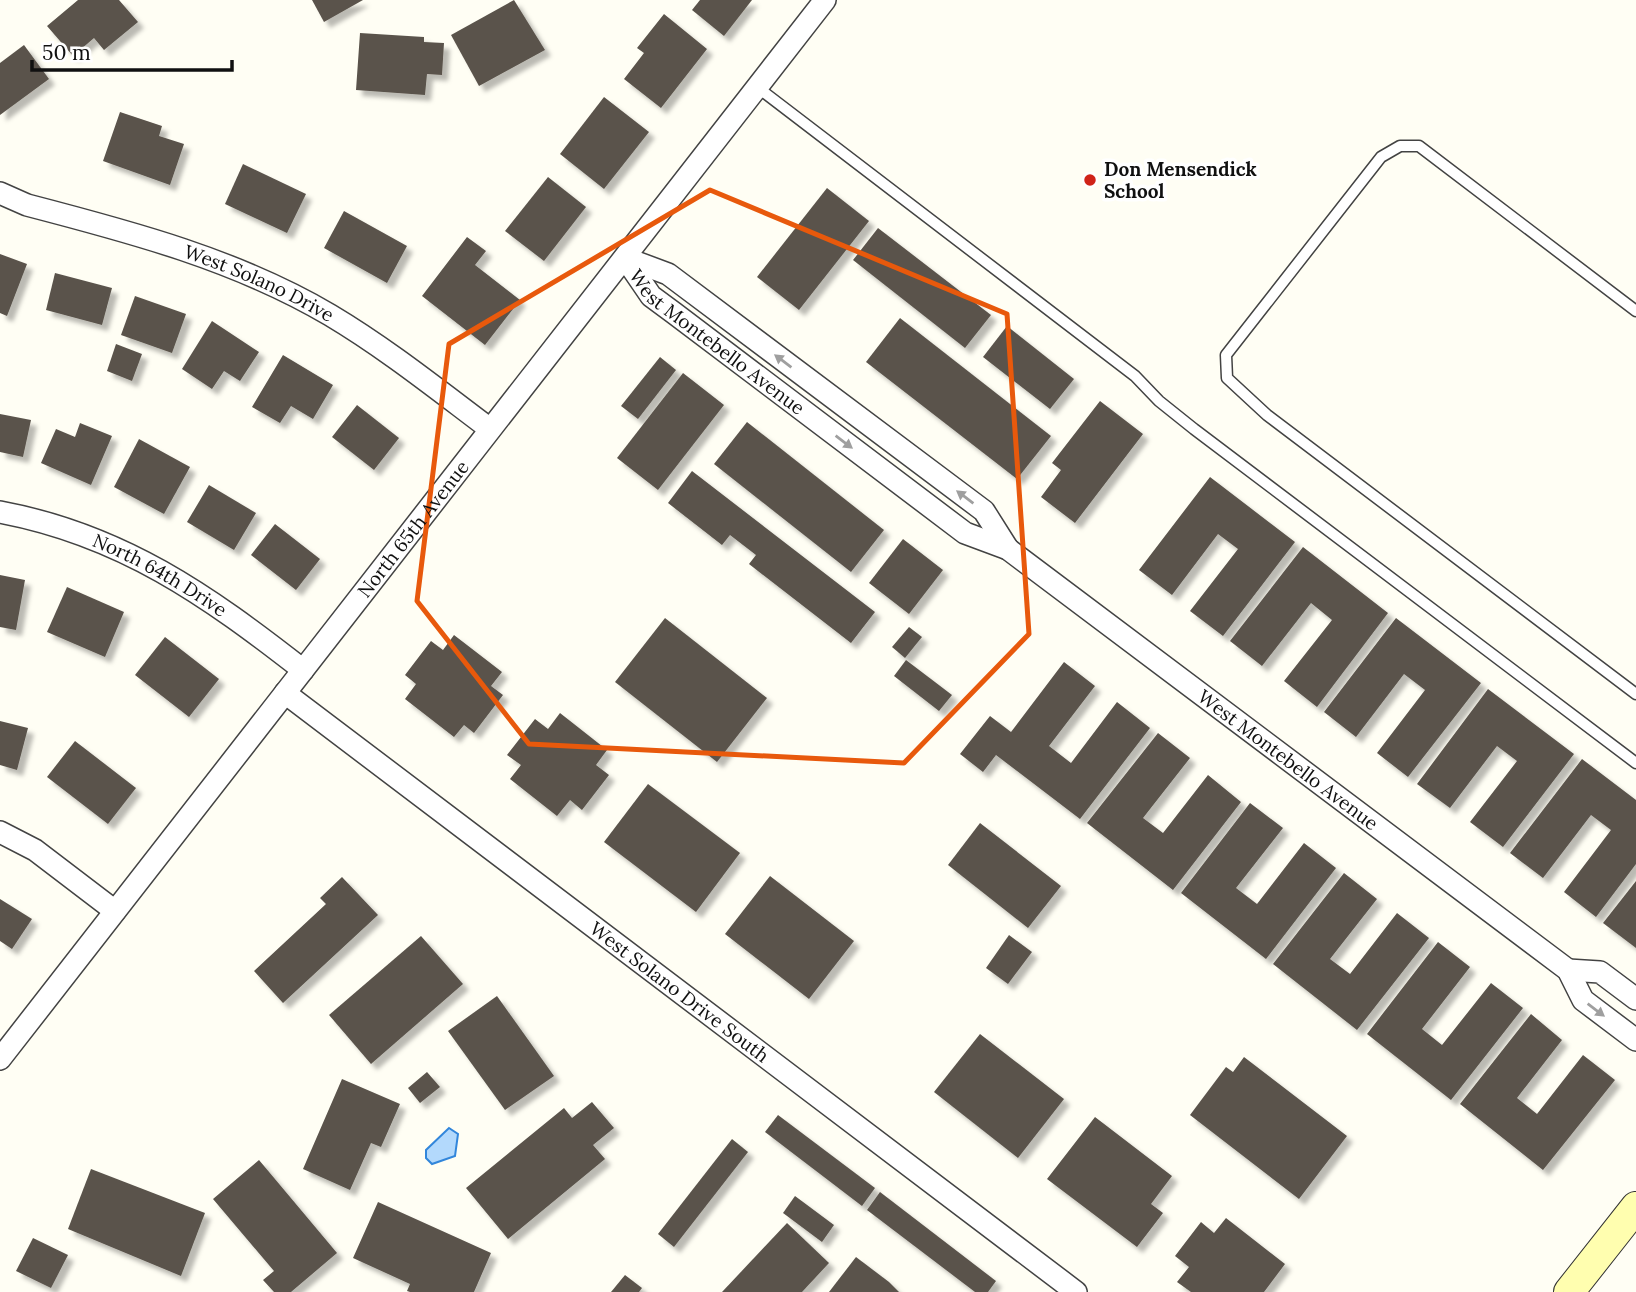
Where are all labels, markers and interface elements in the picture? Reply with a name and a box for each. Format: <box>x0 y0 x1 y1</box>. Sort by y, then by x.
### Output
scale bar <box>32 28 231 72</box>
text: 50 m <box>42 39 91 66</box>
place label: Don Mensendick School <box>1104 157 1257 203</box>
marker: Don Mensendick School <box>1082 172 1098 188</box>
street label: West Solano Drive <box>181 239 339 327</box>
street label: West Montebello Avenue <box>624 265 810 420</box>
one-way arrow <box>774 354 792 368</box>
one-way arrow <box>835 435 854 449</box>
street label: North 65th Avenue <box>352 456 474 602</box>
one-way arrow <box>956 491 974 505</box>
street label: North 64th Drive <box>89 528 232 622</box>
street label: West Montebello Avenue <box>1193 684 1383 835</box>
street label: West Solano Drive South <box>585 916 774 1067</box>
one-way arrow <box>1587 1003 1605 1018</box>

